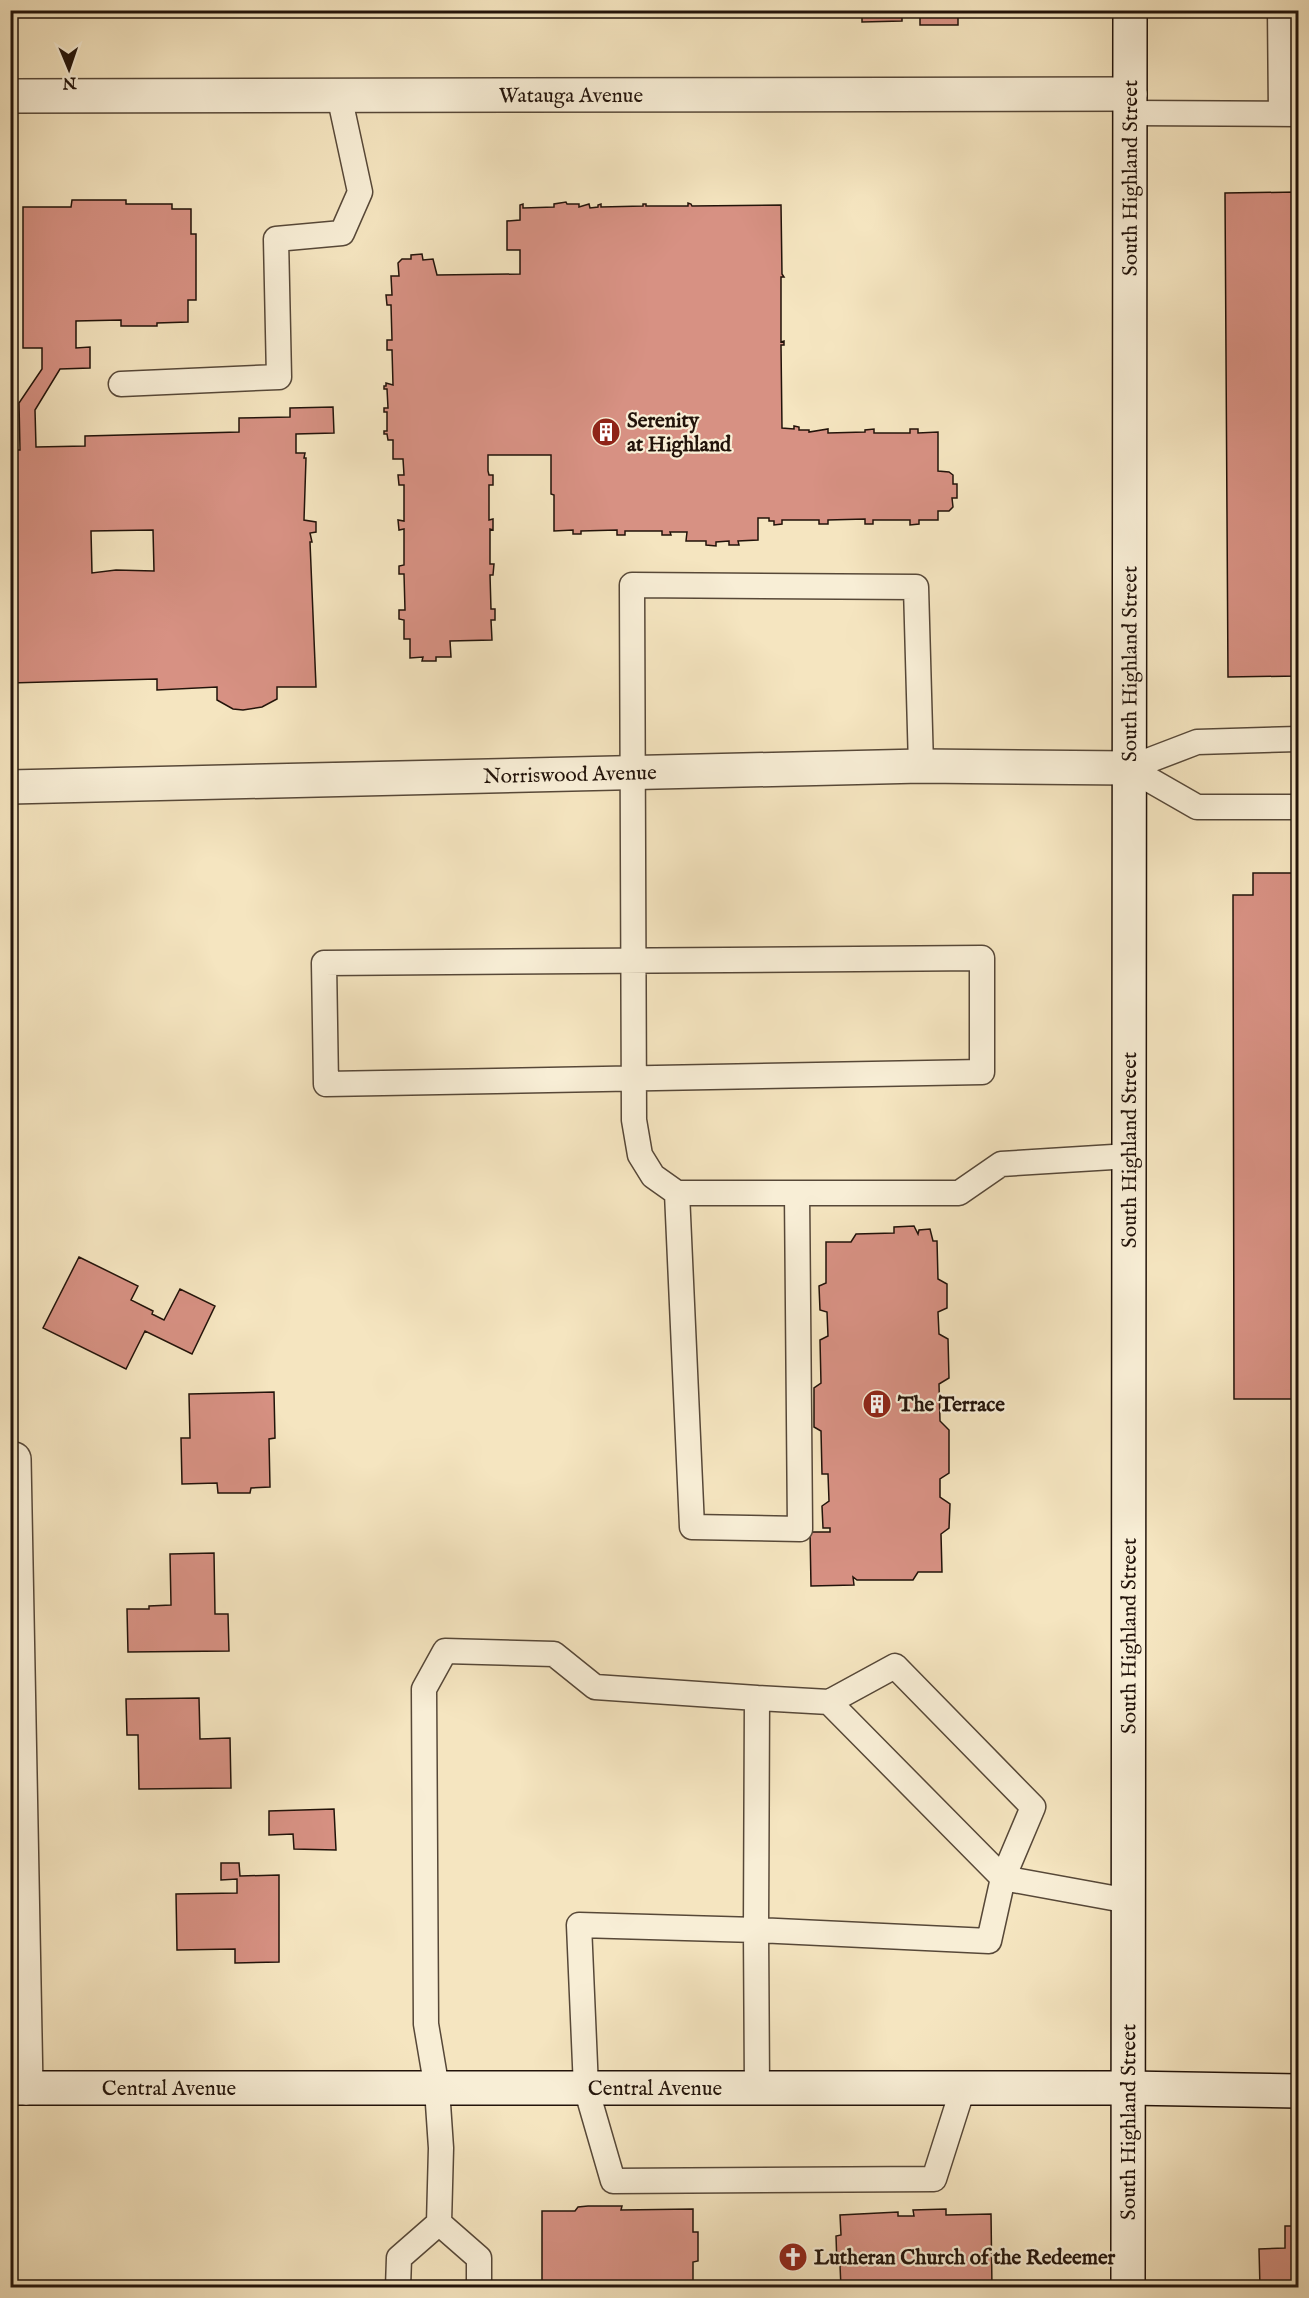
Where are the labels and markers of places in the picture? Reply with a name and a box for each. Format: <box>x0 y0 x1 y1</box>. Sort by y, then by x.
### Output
place label: Serenity at Highland <box>627 408 732 459</box>
building icon: Serenity at Highland <box>590 416 622 448</box>
building icon: The Terrace <box>861 1388 893 1420</box>
place label: The Terrace <box>897 1392 1005 1419</box>
church icon: Lutheran Church of the Redeemer <box>777 2241 809 2273</box>
place label: Lutheran Church of the Redeemer <box>814 2245 1116 2272</box>

